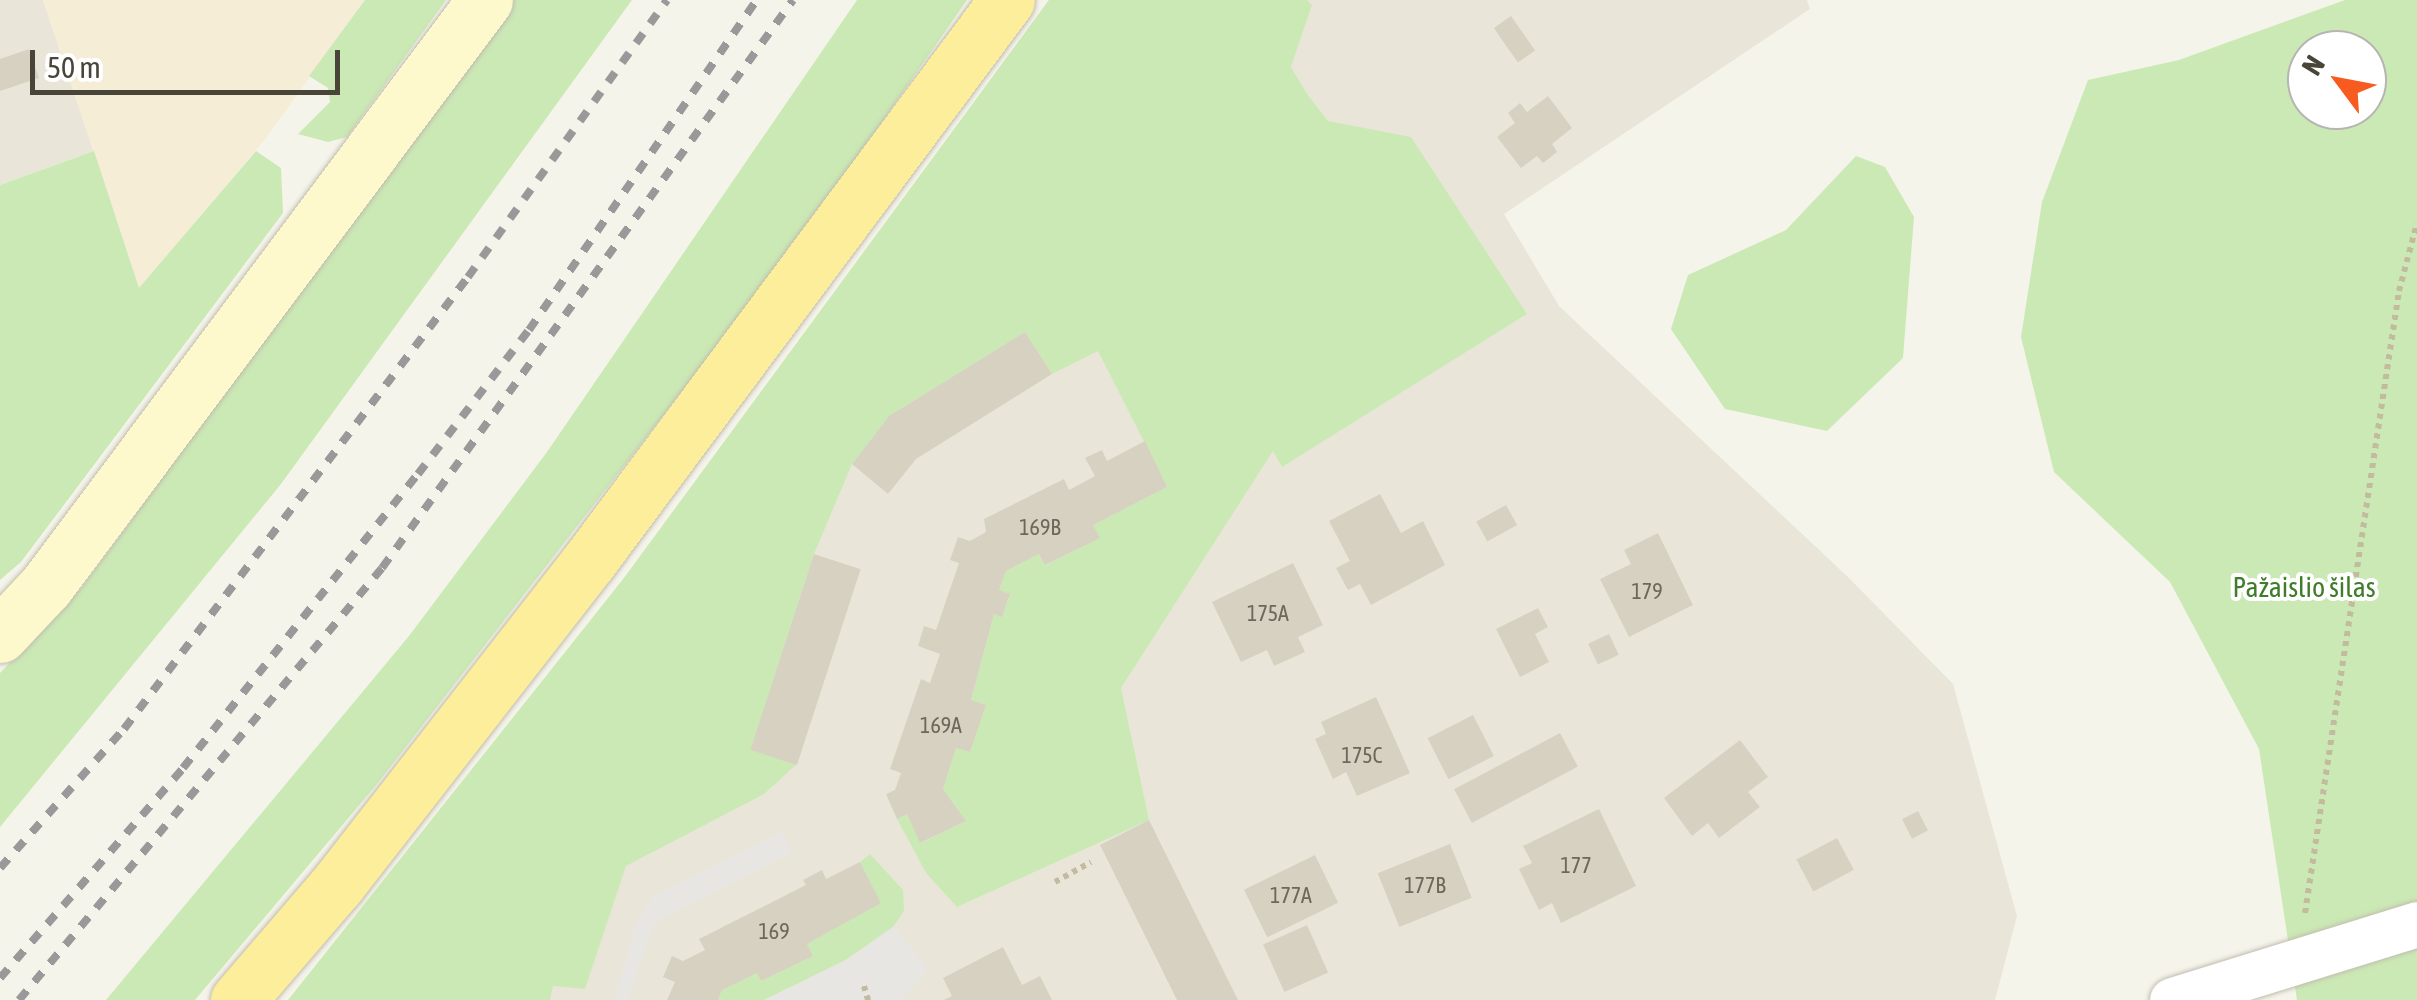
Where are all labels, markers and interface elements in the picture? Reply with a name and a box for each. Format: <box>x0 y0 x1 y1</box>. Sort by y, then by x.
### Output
scale bar <box>35 30 345 92</box>
north arrow <box>2287 30 2387 130</box>
text: 50 m <box>47 50 101 84</box>
text: N <box>2295 50 2331 81</box>
house number: 169B <box>1019 515 1061 541</box>
park label: Pažaislio šilas <box>2232 570 2376 604</box>
house number: 179 <box>1631 579 1663 605</box>
house number: 175A <box>1247 601 1289 627</box>
house number: 169A <box>920 713 962 739</box>
house number: 175C <box>1342 743 1382 769</box>
house number: 177 <box>1560 853 1592 879</box>
house number: 177B <box>1404 873 1446 899</box>
house number: 177A <box>1270 883 1312 909</box>
house number: 169 <box>758 919 790 945</box>

